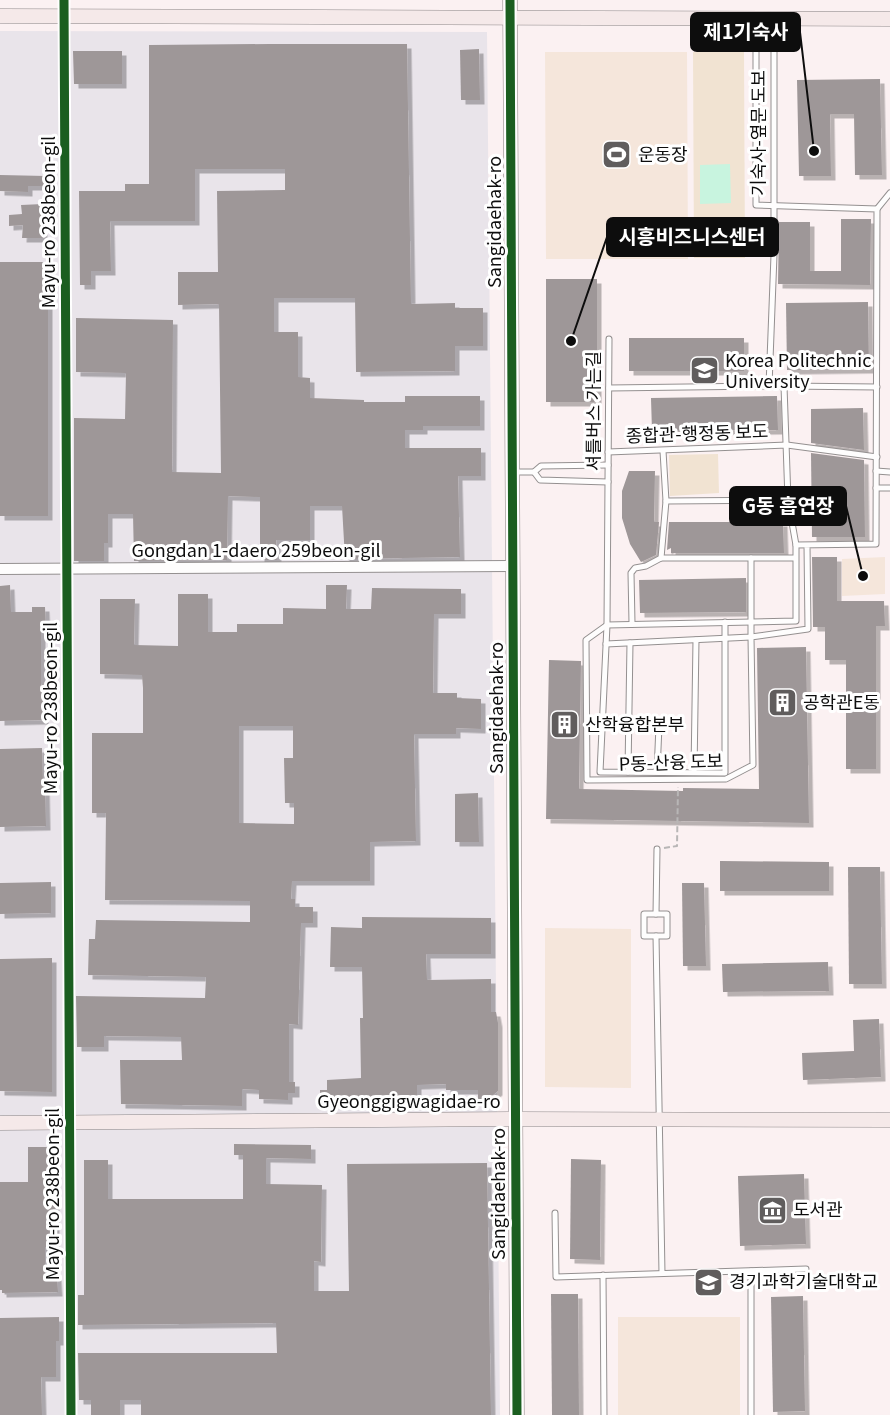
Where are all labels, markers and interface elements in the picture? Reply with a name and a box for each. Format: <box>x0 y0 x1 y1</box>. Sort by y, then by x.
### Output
callout: 제1기숙사 <box>691 13 800 51</box>
text: 제1기숙사 <box>703 16 789 45</box>
street label: 기숙사-옆문 도보 <box>744 70 770 196</box>
street label: Mayu-ro 238beon-gil <box>34 136 60 308</box>
sports icon: 운동장 <box>601 139 633 171</box>
place label: 운동장 <box>638 140 688 166</box>
street label: Sangidaehak-ro <box>480 156 506 288</box>
callout: 시흥비즈니스센터 <box>607 218 778 256</box>
text: 시흥비즈니스센터 <box>618 221 766 250</box>
place label: Korea Politechnic University <box>725 346 871 393</box>
street label: 셔틀버스 가는길 <box>579 351 605 471</box>
school or university icon: Korea Politechnic University <box>688 355 720 387</box>
street label: 종합관-행정동 보도 <box>625 417 769 447</box>
callout: G동 흡연장 <box>730 487 846 525</box>
text: G동 흡연장 <box>742 490 834 519</box>
street label: Gongdan 1-daero 259beon-gil <box>131 536 381 562</box>
street label: Mayu-ro 238beon-gil <box>36 622 62 794</box>
street label: Sangidaehak-ro <box>482 642 508 774</box>
building icon: 공학관E동 <box>766 687 798 719</box>
place label: 공학관E동 <box>803 688 880 714</box>
building icon: 산학융합본부 <box>548 709 580 741</box>
place label: 산학융합본부 <box>585 710 684 736</box>
street label: P동-산융 도보 <box>618 746 724 776</box>
street label: Gyeonggigwagidae-ro <box>317 1087 501 1113</box>
street label: Mayu-ro 238beon-gil <box>38 1108 64 1280</box>
street label: Sangidaehak-ro <box>484 1128 510 1260</box>
museum icon: 도서관 <box>756 1194 788 1226</box>
place label: 도서관 <box>793 1195 843 1221</box>
school or university icon: 경기과학기술대학교 <box>692 1266 724 1298</box>
place label: 경기과학기술대학교 <box>729 1267 878 1293</box>

